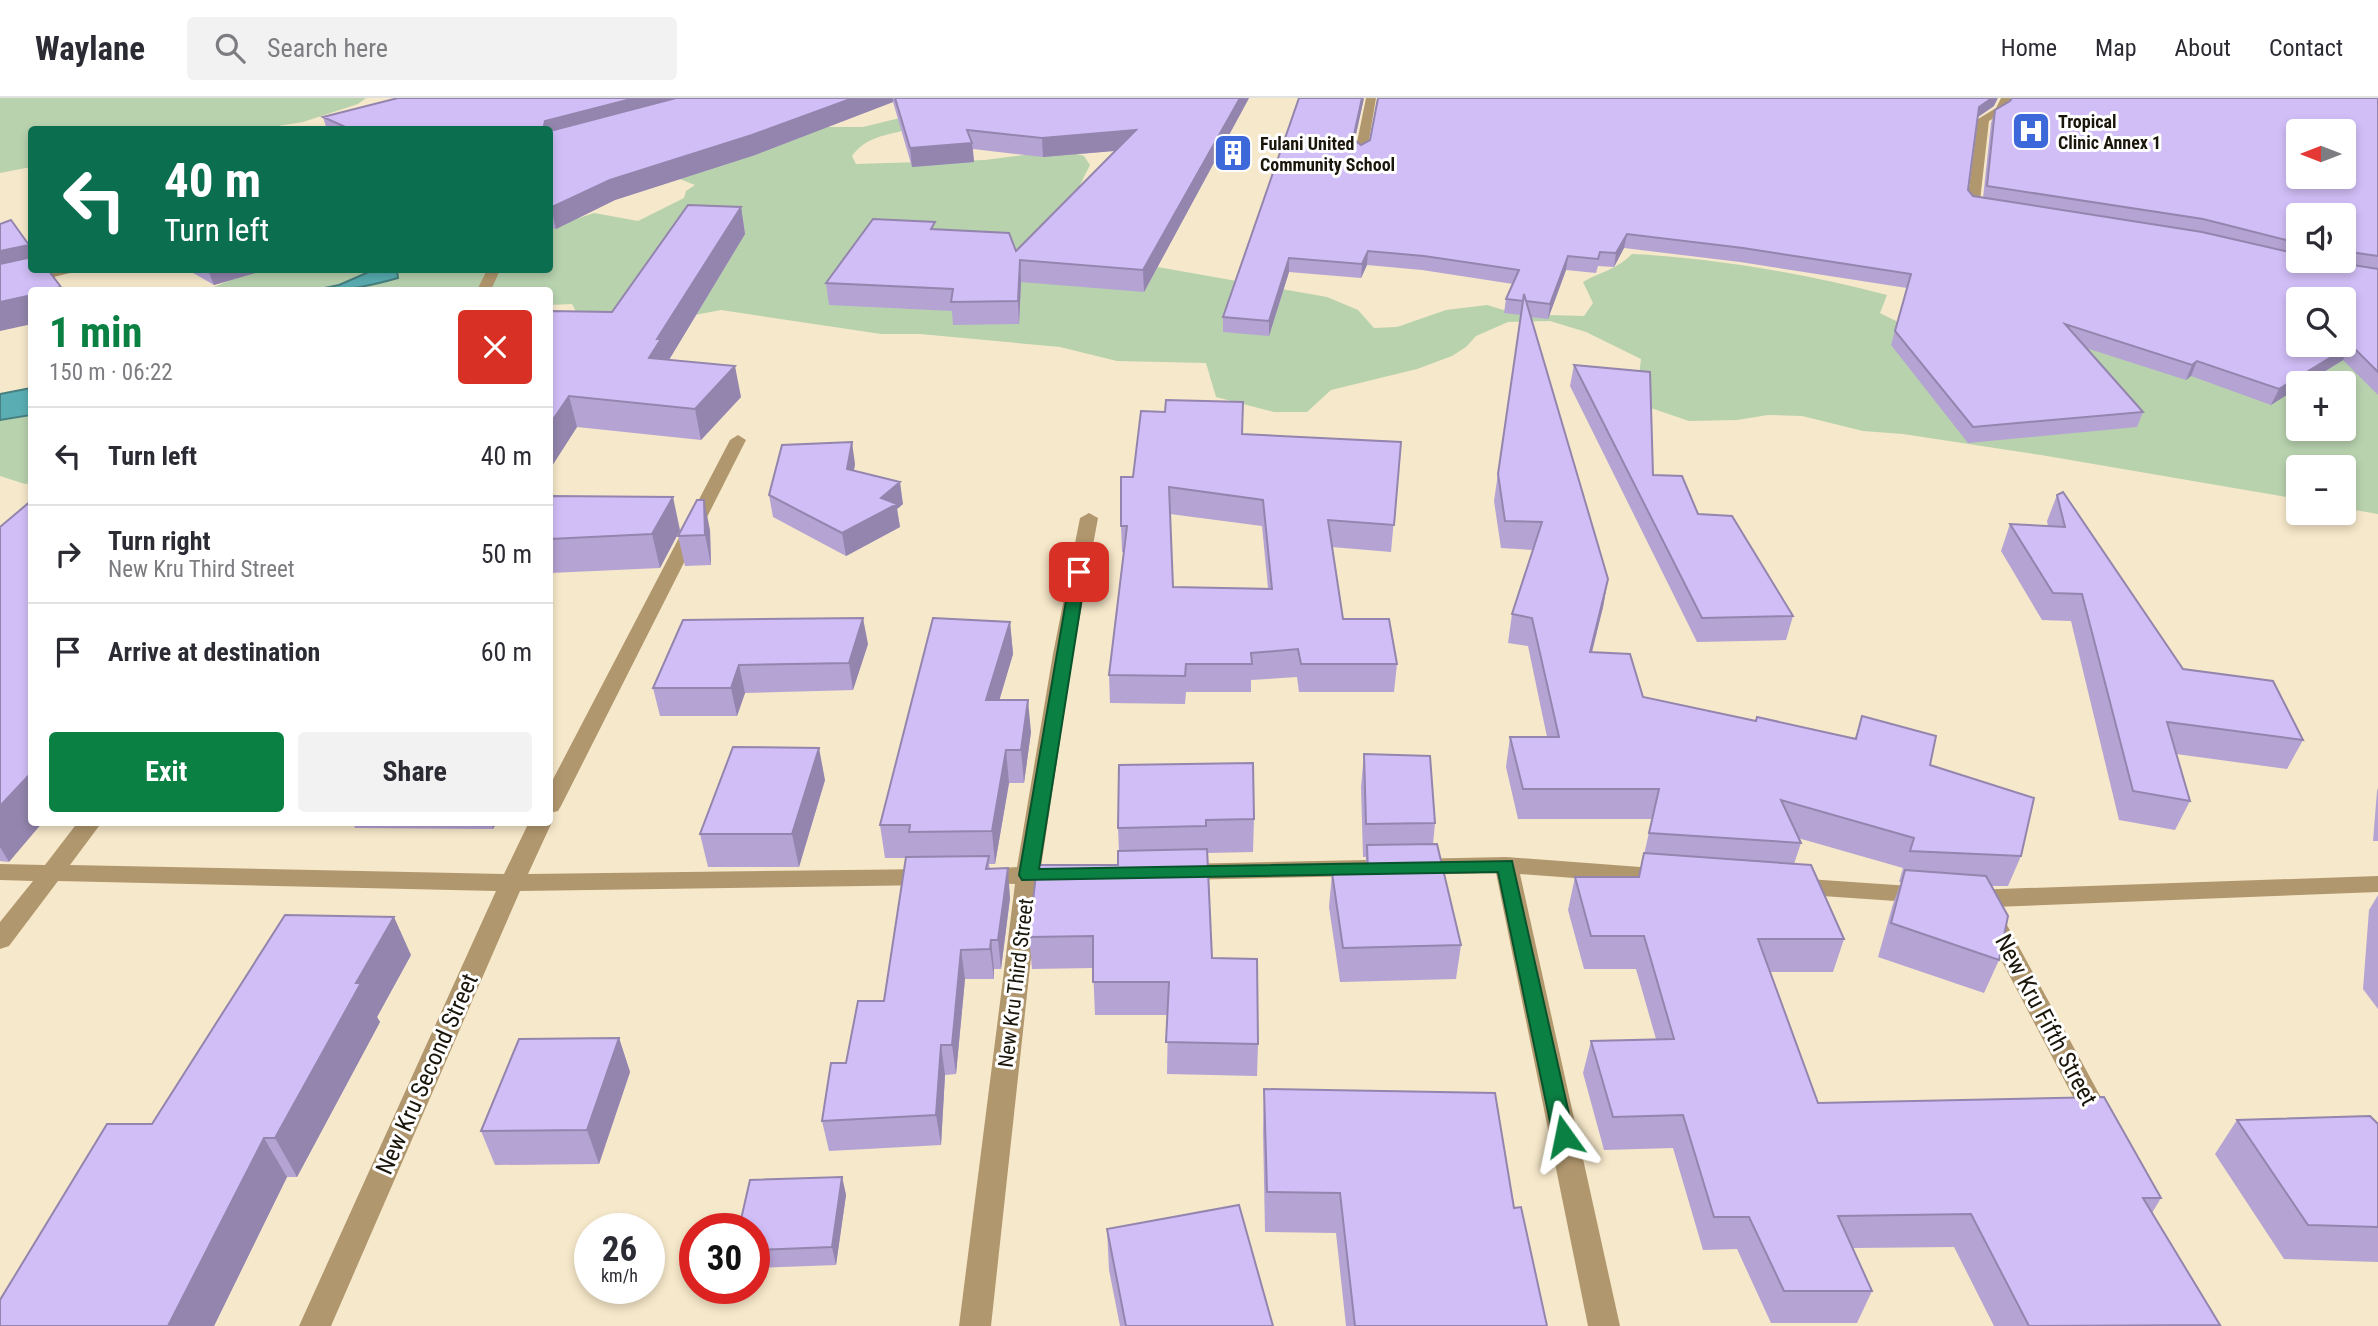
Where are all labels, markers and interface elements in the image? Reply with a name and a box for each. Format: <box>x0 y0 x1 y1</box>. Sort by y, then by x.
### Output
search box <box>187 17 677 80</box>
text: Waylane <box>35 29 145 68</box>
icon: search <box>211 29 249 67</box>
text: Search here <box>267 33 388 63</box>
text: Home <box>2001 34 2057 62</box>
text: Map <box>2095 34 2137 62</box>
text: About <box>2175 34 2231 62</box>
text: Contact <box>2269 34 2343 62</box>
hospital icon: Tropical Clinic Annex 1 <box>2010 110 2052 152</box>
place label: Tropical Clinic Annex 1 <box>2058 111 2161 153</box>
north arrow <box>2286 119 2356 189</box>
map controls <box>2286 119 2356 525</box>
building icon: Fulani United Community School <box>1212 132 1254 174</box>
place label: Fulani United Community School <box>1260 133 1395 175</box>
text: 40 m <box>164 152 261 209</box>
icon: left <box>49 154 140 245</box>
button: sound <box>2286 203 2356 273</box>
text: Turn left <box>164 211 269 249</box>
button: search <box>2286 287 2356 357</box>
text: 1 min <box>49 308 142 357</box>
button: close <box>458 310 532 384</box>
text: 150 m · 06:22 <box>49 359 173 386</box>
button: + <box>2286 371 2356 441</box>
icon: left <box>49 437 87 475</box>
text: Turn left <box>108 441 197 471</box>
text: 40 m <box>481 441 532 471</box>
button: − <box>2286 455 2356 525</box>
text: Turn right <box>108 526 210 556</box>
icon: right <box>49 535 87 573</box>
text: 50 m <box>481 539 532 569</box>
pin <box>1049 542 1109 602</box>
icon: arrive <box>1060 553 1098 591</box>
text: New Kru Third Street <box>108 556 295 583</box>
icon: arrive <box>49 633 87 671</box>
text: Arrive at destination <box>108 637 320 667</box>
text: 60 m <box>481 637 532 667</box>
button: Exit <box>49 732 284 812</box>
button: Share <box>298 732 532 812</box>
street label: New Kru Third Street <box>994 897 1038 1069</box>
street label: New Kru Fifth Street <box>1989 930 2103 1110</box>
street label: New Kru Second Street <box>370 969 484 1179</box>
position arrow <box>1527 1099 1601 1173</box>
speed limit sign: 30 <box>679 1213 770 1304</box>
text: 26 <box>602 1229 637 1270</box>
text: km/h <box>601 1265 638 1286</box>

